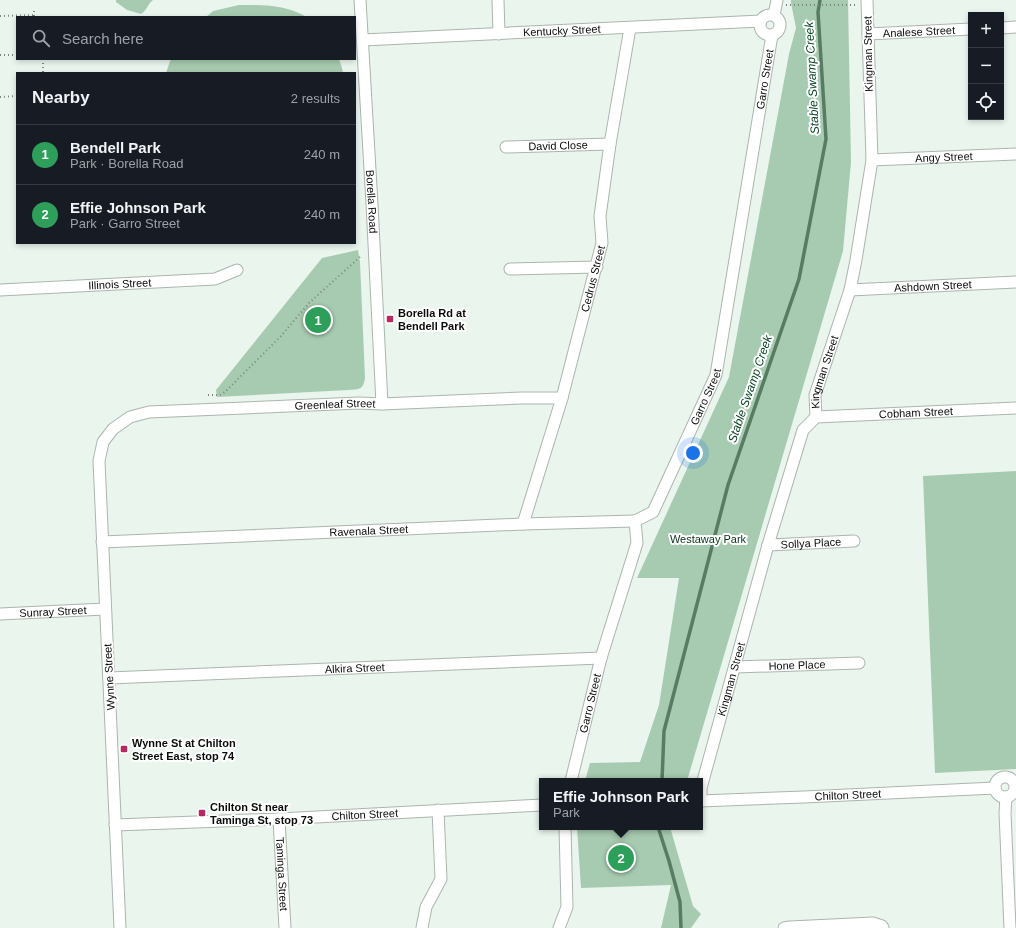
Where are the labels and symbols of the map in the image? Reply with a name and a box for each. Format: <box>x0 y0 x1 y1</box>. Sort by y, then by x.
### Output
street label: Kingman Street <box>861 16 875 92</box>
water label: Stable Swamp Creek <box>802 20 822 135</box>
street label: Kentucky Street <box>523 23 601 38</box>
street label: Analese Street <box>883 24 955 39</box>
street label: Garro Street <box>754 48 776 110</box>
street label: David Close <box>528 139 588 152</box>
street label: Angy Street <box>915 150 973 164</box>
street label: Borella Road <box>364 170 379 234</box>
street label: Cedrus Street <box>578 244 607 313</box>
street label: Illinois Street <box>88 276 152 291</box>
street label: Ashdown Street <box>894 278 972 294</box>
pin: 1 <box>305 305 331 335</box>
place label: Borella Rd at Bendell Park <box>398 307 466 332</box>
marker: Borella Rd at Bendell Park <box>385 314 395 324</box>
water label: Stable Swamp Creek <box>725 332 775 445</box>
street label: Kingman Street <box>809 334 840 409</box>
street label: Garro Street <box>688 368 723 427</box>
street label: Greenleaf Street <box>294 397 376 412</box>
street label: Cobham Street <box>879 405 953 420</box>
your location <box>683 443 703 463</box>
street label: Ravenala Street <box>329 523 408 538</box>
park label: Westaway Park <box>670 533 747 545</box>
street label: Sollya Place <box>780 536 842 550</box>
street label: Sunray Street <box>19 604 87 619</box>
street label: Kingman Street <box>715 641 747 717</box>
street label: Wynne Street <box>101 643 117 711</box>
street label: Hone Place <box>768 658 826 672</box>
street label: Alkira Street <box>325 661 385 675</box>
street label: Garro Street <box>577 672 603 734</box>
place label: Wynne St at Chilton Street East, stop 74 <box>132 737 236 762</box>
marker: Wynne St at Chilton Street East, stop 74 <box>119 744 129 754</box>
street label: Chilton Street <box>814 787 881 802</box>
place label: Chilton St near Taminga St, stop 73 <box>210 801 313 826</box>
street label: Chilton Street <box>331 807 398 822</box>
marker: Chilton St near Taminga St, stop 73 <box>197 808 207 818</box>
street label: Taminga Street <box>274 837 290 911</box>
pin: 2 <box>608 843 634 873</box>

